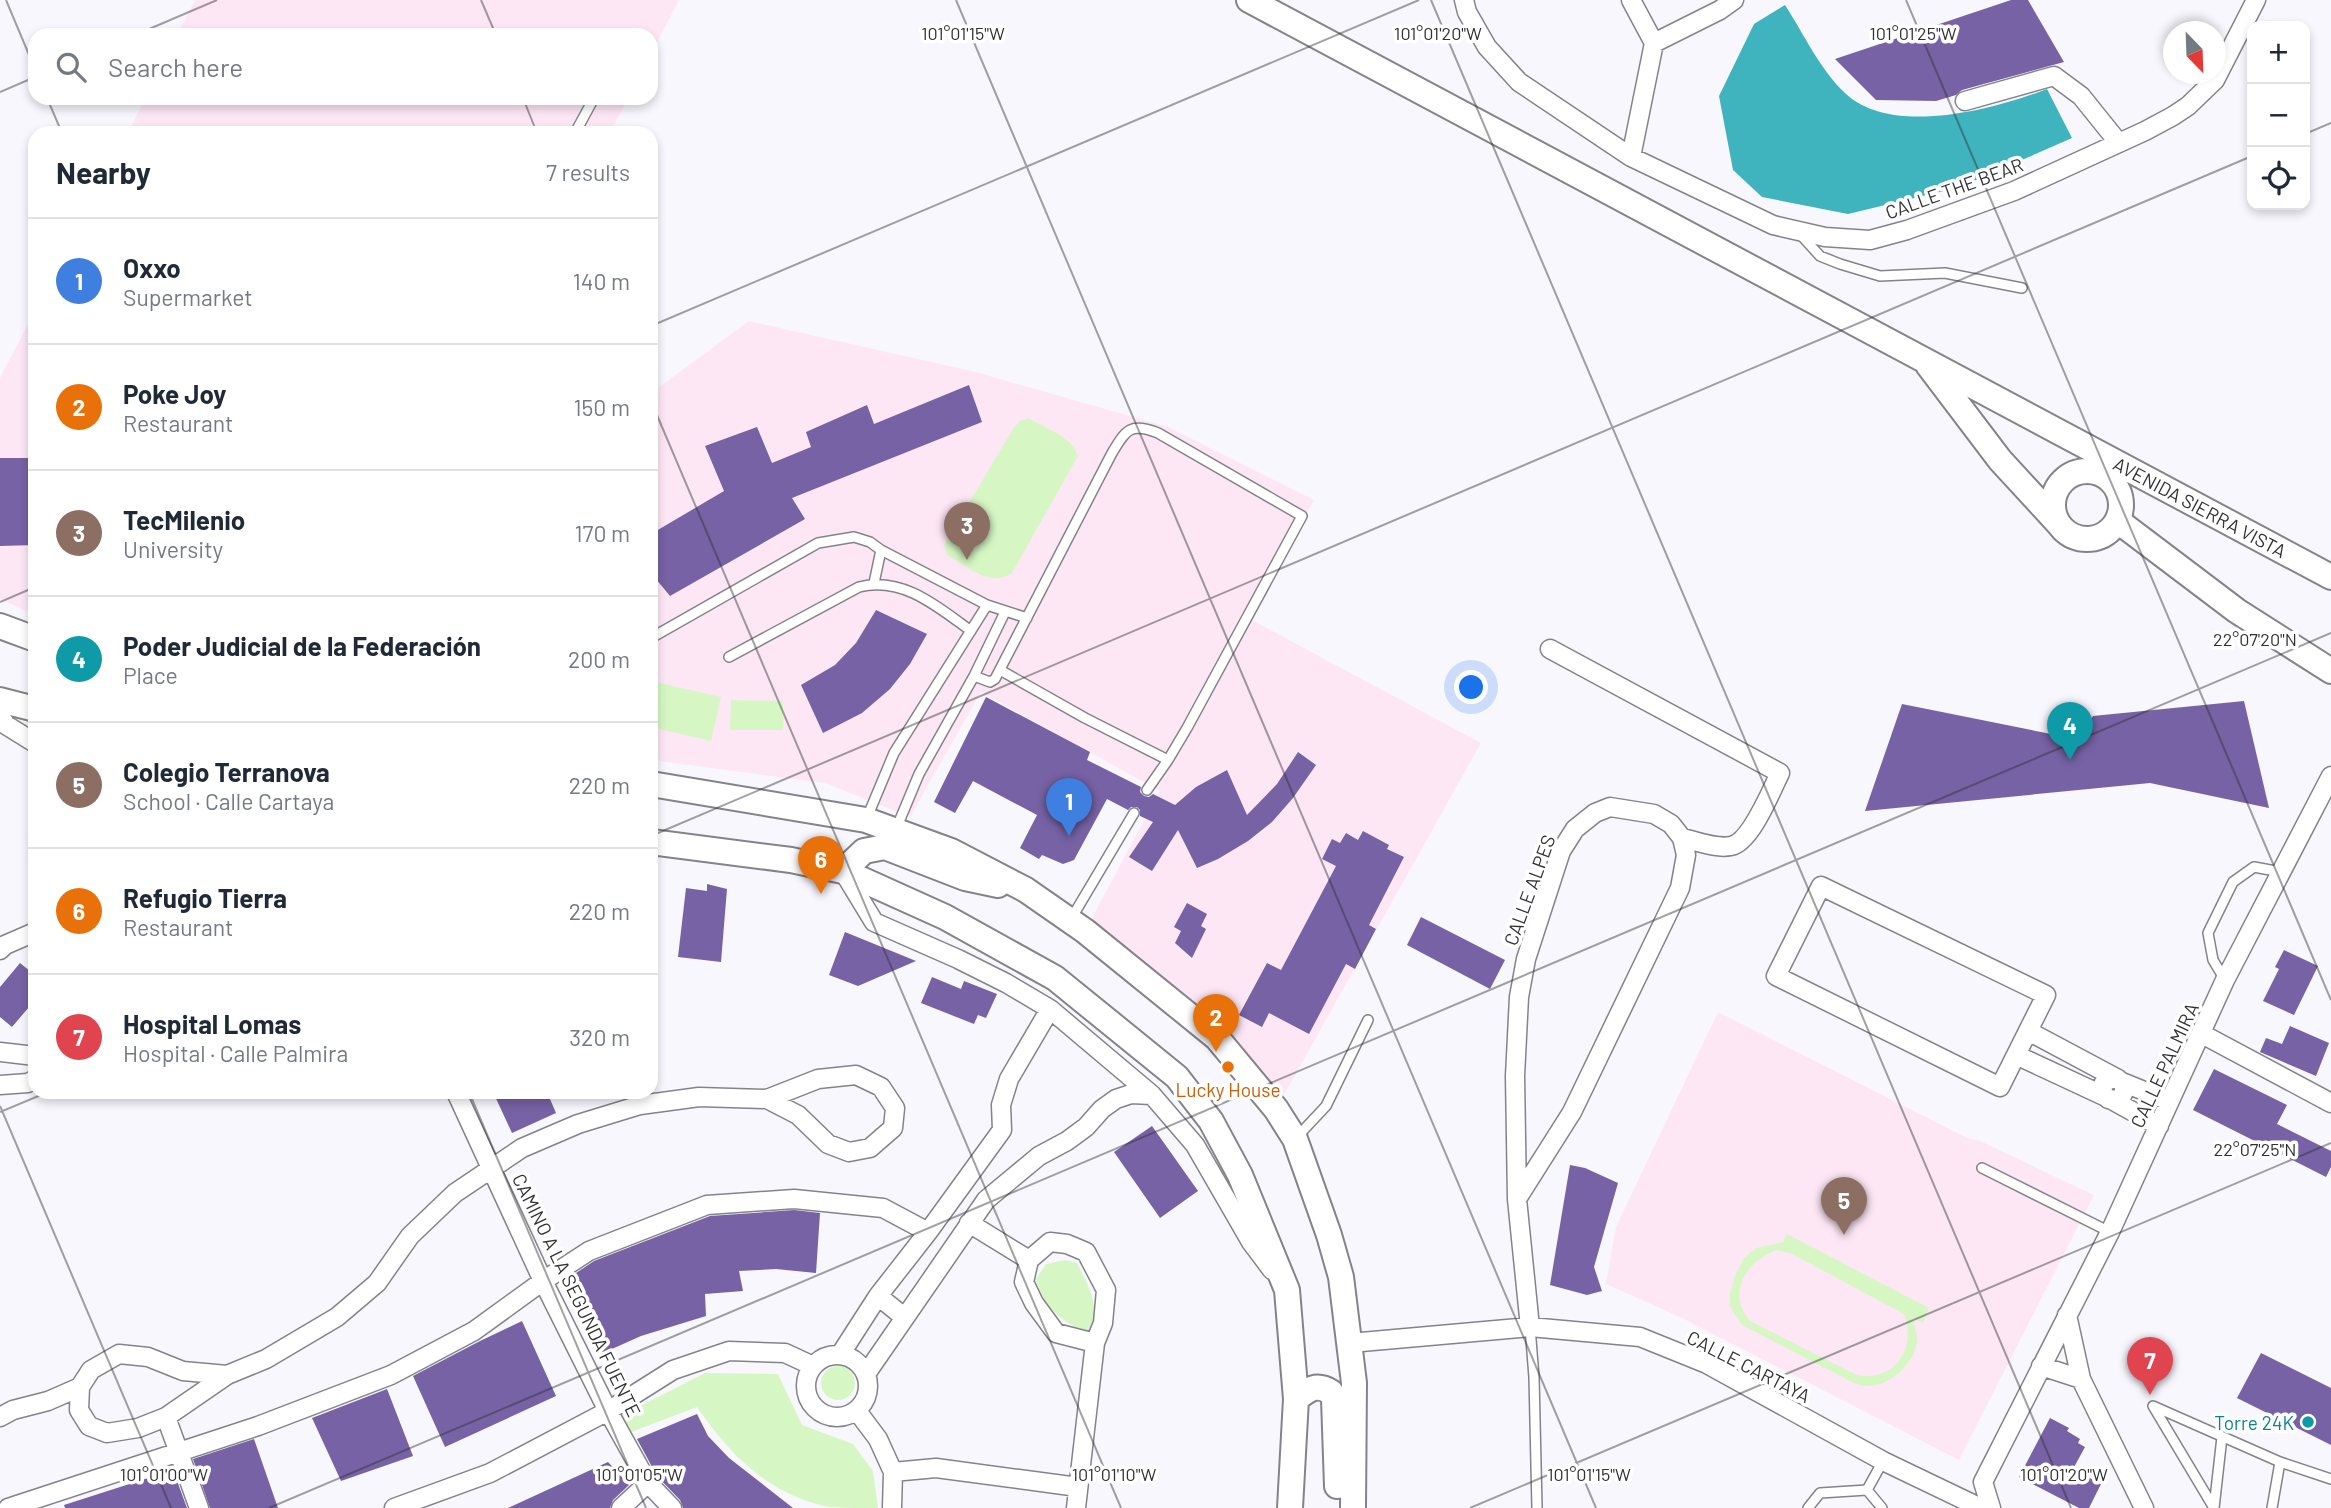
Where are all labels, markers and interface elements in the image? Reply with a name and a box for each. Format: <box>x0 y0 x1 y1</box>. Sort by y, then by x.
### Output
north arrow <box>2163 21 2226 84</box>
map controls <box>2247 21 2310 210</box>
button: + <box>2247 21 2310 84</box>
text: 101°01'15"W <box>921 22 1005 44</box>
text: 101°01'20"W <box>1394 22 1482 44</box>
text: 101°01'25"W <box>1870 22 1957 44</box>
search box <box>28 28 658 105</box>
icon: search <box>52 48 90 86</box>
text: Search here <box>108 51 243 82</box>
button: − <box>2247 84 2310 147</box>
button: locate <box>2247 147 2310 210</box>
street label: CALLE THE BEAR <box>1882 152 2026 224</box>
text: Nearby <box>56 154 151 190</box>
text: 7 results <box>546 158 630 186</box>
text: Oxxo <box>123 252 181 283</box>
text: 1 <box>75 267 83 295</box>
text: 140 m <box>573 267 630 295</box>
text: Supermarket <box>123 283 253 311</box>
text: Poke Joy <box>123 378 226 409</box>
text: 2 <box>73 393 85 421</box>
text: 150 m <box>574 393 630 421</box>
text: Restaurant <box>123 409 233 437</box>
street label: AVENIDA SIERRA VISTA <box>2110 452 2290 562</box>
pin: 3 <box>944 502 990 560</box>
text: TecMilenio <box>123 504 245 535</box>
text: 3 <box>73 519 85 547</box>
text: 170 m <box>574 519 630 547</box>
text: University <box>123 535 223 563</box>
text: 22°07'20"N <box>2213 628 2297 650</box>
text: Poder Judicial de la Federación <box>123 630 481 661</box>
text: 4 <box>72 645 86 673</box>
text: 200 m <box>568 645 630 673</box>
text: Place <box>123 661 178 689</box>
your location <box>1454 670 1488 704</box>
pin: 4 <box>2047 702 2093 760</box>
text: Colegio Terranova <box>123 756 330 787</box>
text: 5 <box>73 771 85 799</box>
text: 220 m <box>569 771 630 799</box>
pin: 1 <box>1046 778 1092 836</box>
text: School · Calle Cartaya <box>123 787 334 815</box>
street label: CALLE ALPES <box>1498 832 1560 948</box>
pin: 6 <box>798 836 844 894</box>
text: Refugio Tierra <box>123 882 287 913</box>
text: 6 <box>73 897 85 925</box>
text: 220 m <box>569 897 630 925</box>
text: Restaurant <box>123 913 233 941</box>
pin: 2 <box>1193 994 1239 1052</box>
street label: CALLE PALMIRA <box>2125 999 2203 1131</box>
text: Hospital Lomas <box>123 1008 301 1039</box>
text: 7 <box>73 1023 85 1051</box>
text: 320 m <box>569 1023 630 1051</box>
text: Hospital · Calle Palmira <box>123 1039 348 1067</box>
marker: Lucky House <box>1220 1059 1236 1075</box>
place label: Lucky House <box>1175 1078 1281 1101</box>
text: 22°07'25"N <box>2213 1138 2297 1160</box>
street label: CAMINO A LA SEGUNDA FUENTE <box>508 1170 646 1420</box>
pin: 5 <box>1821 1177 1867 1235</box>
street label: CALLE CARTAYA <box>1684 1325 1814 1407</box>
pin: 7 <box>2127 1337 2173 1395</box>
place label: Torre 24K <box>2214 1411 2294 1434</box>
marker: Torre 24K <box>2300 1414 2316 1430</box>
text: 101°01'00"W <box>120 1463 208 1485</box>
text: 101°01'05"W <box>595 1463 683 1485</box>
text: 101°01'10"W <box>1072 1463 1156 1485</box>
text: 101°01'15"W <box>1547 1463 1631 1485</box>
text: 101°01'20"W <box>2020 1463 2108 1485</box>

